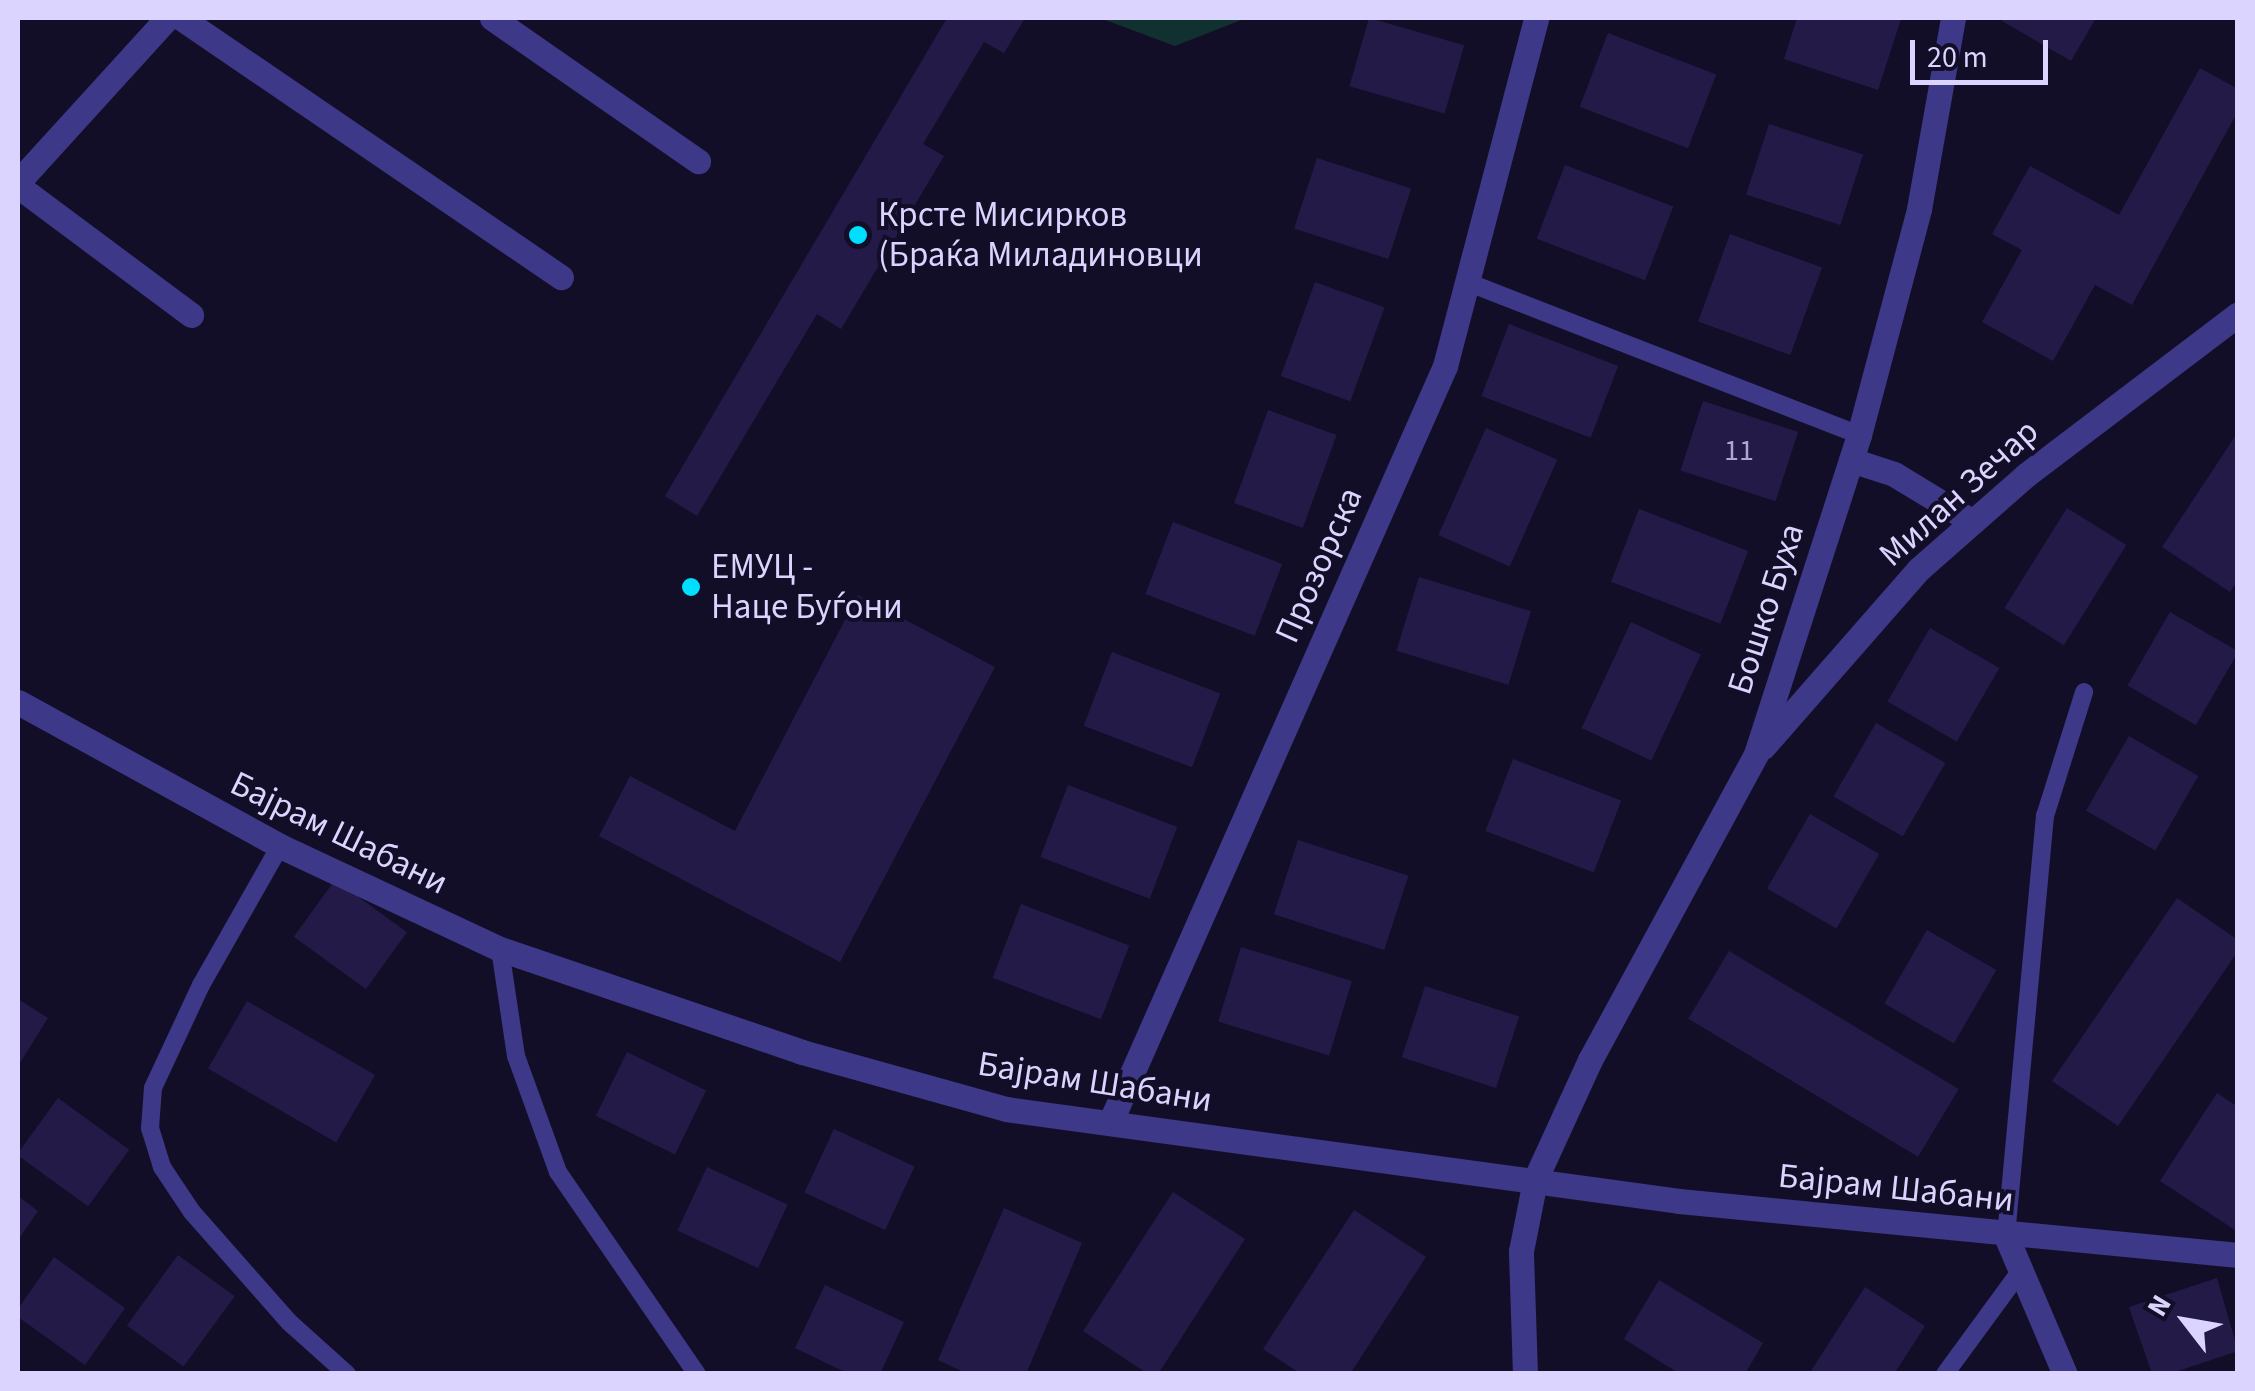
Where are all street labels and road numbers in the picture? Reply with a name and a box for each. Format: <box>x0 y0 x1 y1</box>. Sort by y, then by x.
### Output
street label: Милан Зечар <box>1871 411 2047 575</box>
street label: Прозорска <box>1266 481 1372 649</box>
street label: Бошко Буха <box>1719 518 1813 700</box>
street label: Бајрам Шабани <box>224 762 454 904</box>
street label: Бајрам Шабани <box>975 1043 1215 1121</box>
street label: Бајрам Шабани <box>1776 1155 2016 1221</box>

